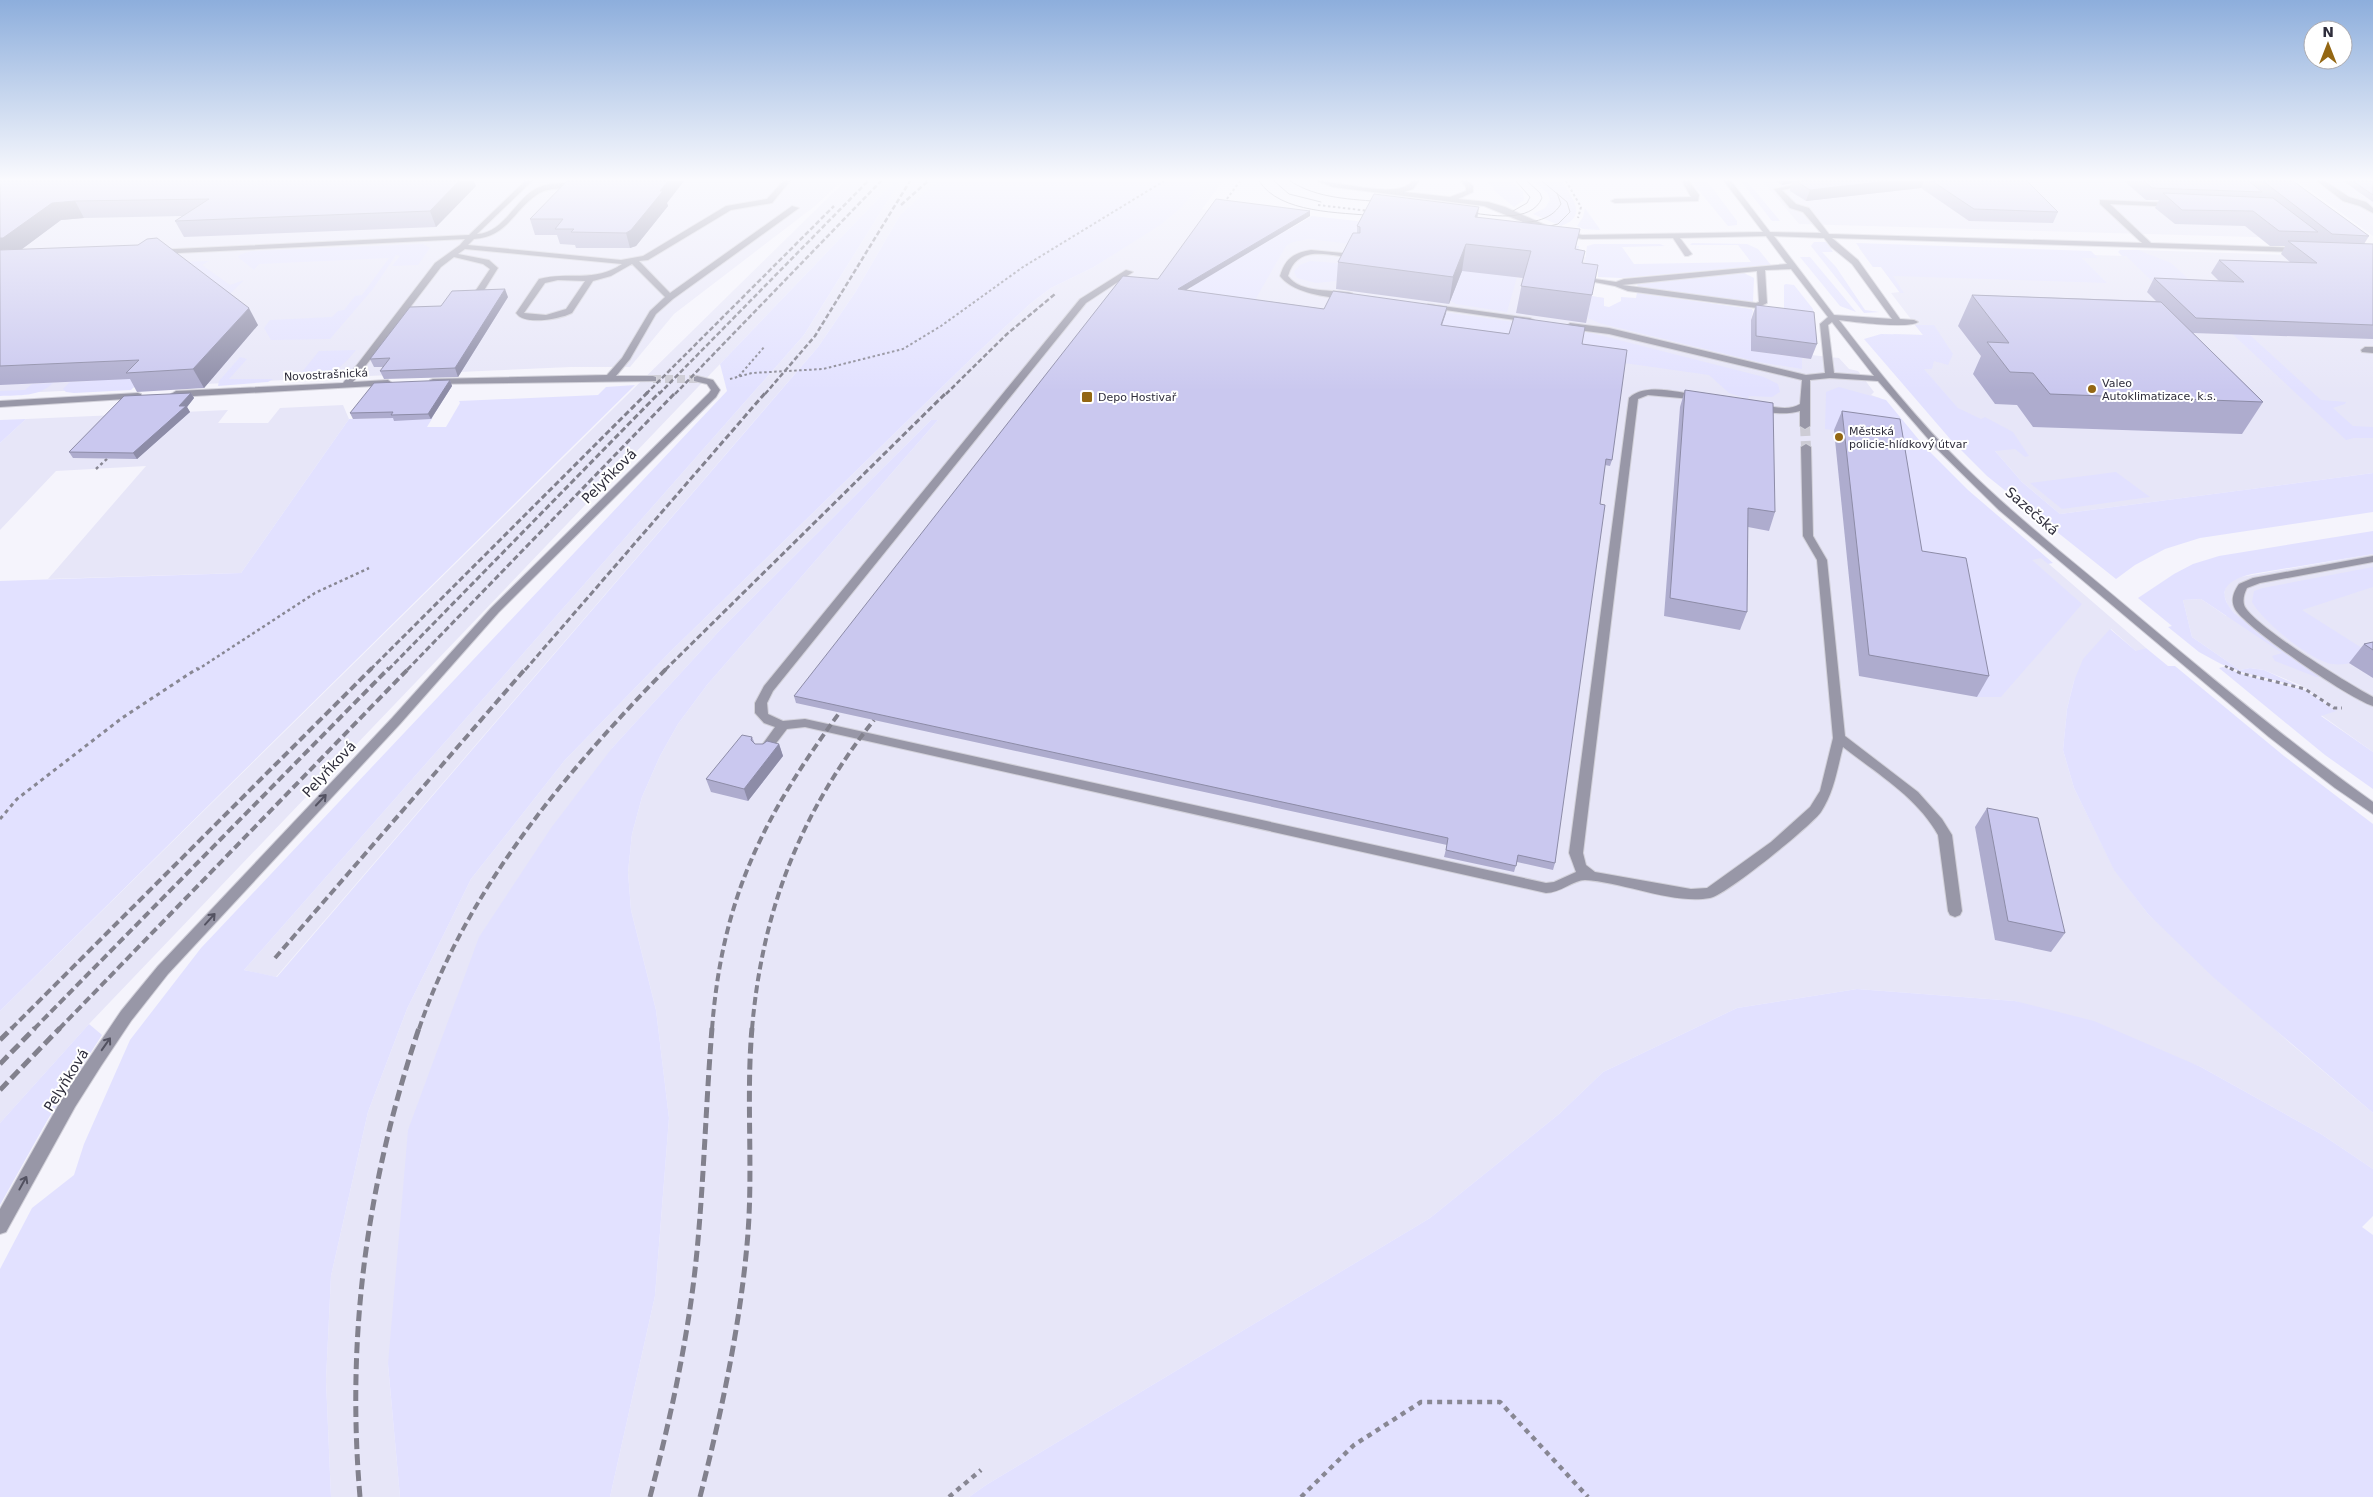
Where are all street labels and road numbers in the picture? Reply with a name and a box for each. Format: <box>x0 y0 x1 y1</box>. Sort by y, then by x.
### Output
street label: Novostrašnická <box>284 366 368 384</box>
street label: Pelyňková <box>578 445 640 507</box>
street label: Sazečská <box>2002 484 2062 538</box>
street label: Pelyňková <box>299 738 359 800</box>
street label: Pelyňková <box>40 1046 92 1114</box>

